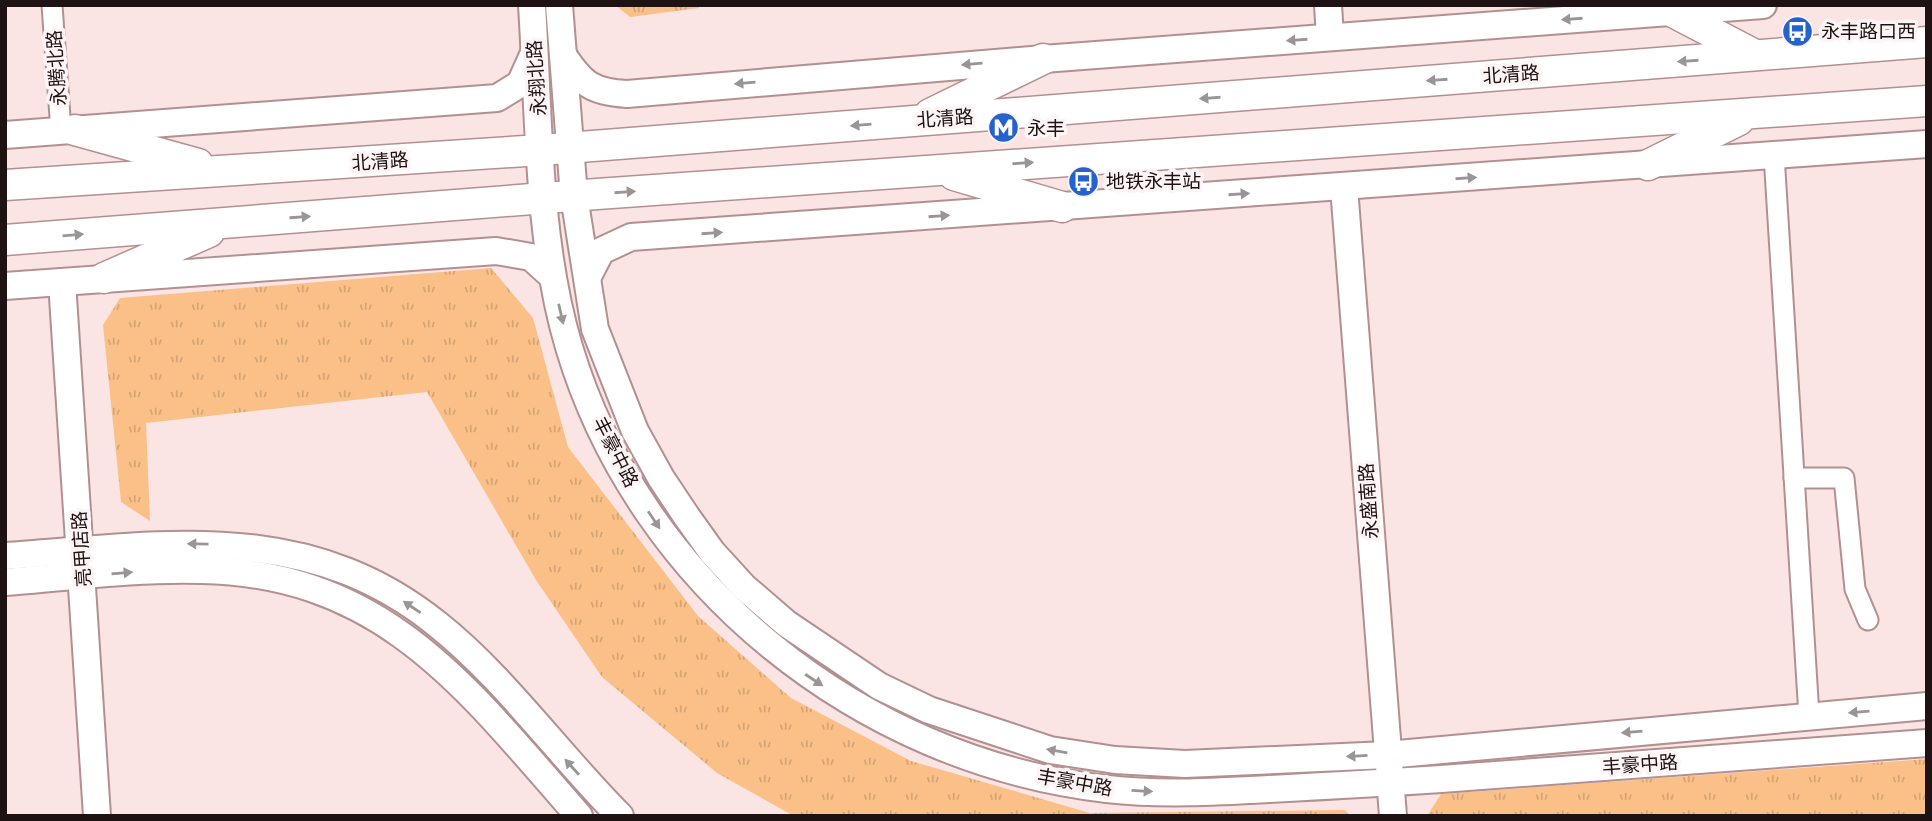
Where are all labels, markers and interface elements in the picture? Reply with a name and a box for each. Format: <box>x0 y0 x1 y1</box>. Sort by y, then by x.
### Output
one-way arrow <box>1561 14 1583 25</box>
bus stop icon: 永丰路口西 <box>1781 14 1815 48</box>
place label: 永丰路口西 <box>1821 18 1916 44</box>
street label: 永腾北路 <box>40 29 72 107</box>
one-way arrow <box>1285 35 1307 46</box>
street label: 永翔北路 <box>520 39 552 117</box>
one-way arrow <box>1677 56 1699 67</box>
one-way arrow <box>961 59 983 70</box>
street label: 北清路 <box>1482 59 1540 89</box>
one-way arrow <box>1425 75 1447 86</box>
one-way arrow <box>734 78 756 89</box>
one-way arrow <box>1198 93 1220 104</box>
street label: 北清路 <box>916 103 974 133</box>
metro station icon: 永丰 <box>987 111 1021 145</box>
place label: 永丰 <box>1027 115 1065 141</box>
one-way arrow <box>850 120 872 131</box>
street label: 北清路 <box>351 146 409 176</box>
one-way arrow <box>1012 157 1034 168</box>
bus stop icon: 地铁永丰站 <box>1066 164 1100 198</box>
place label: 地铁永丰站 <box>1106 168 1201 194</box>
one-way arrow <box>1455 172 1477 183</box>
one-way arrow <box>614 186 636 197</box>
one-way arrow <box>1228 188 1250 199</box>
one-way arrow <box>928 210 950 221</box>
one-way arrow <box>289 211 311 222</box>
one-way arrow <box>701 227 723 238</box>
one-way arrow <box>62 229 84 240</box>
one-way arrow <box>556 303 567 325</box>
street label: 丰豪中路 <box>587 412 645 492</box>
street label: 永盛南路 <box>1352 462 1384 540</box>
street label: 亮甲店路 <box>65 510 97 588</box>
one-way arrow <box>647 511 661 529</box>
one-way arrow <box>187 538 209 550</box>
one-way arrow <box>111 567 133 578</box>
one-way arrow <box>402 600 422 613</box>
one-way arrow <box>805 673 824 686</box>
one-way arrow <box>1848 707 1870 718</box>
one-way arrow <box>1621 727 1643 738</box>
one-way arrow <box>1046 745 1068 756</box>
street label: 丰豪中路 <box>1601 748 1679 780</box>
one-way arrow <box>1346 751 1368 762</box>
one-way arrow <box>564 758 580 776</box>
street label: 丰豪中路 <box>1035 763 1115 801</box>
one-way arrow <box>1131 785 1153 796</box>

